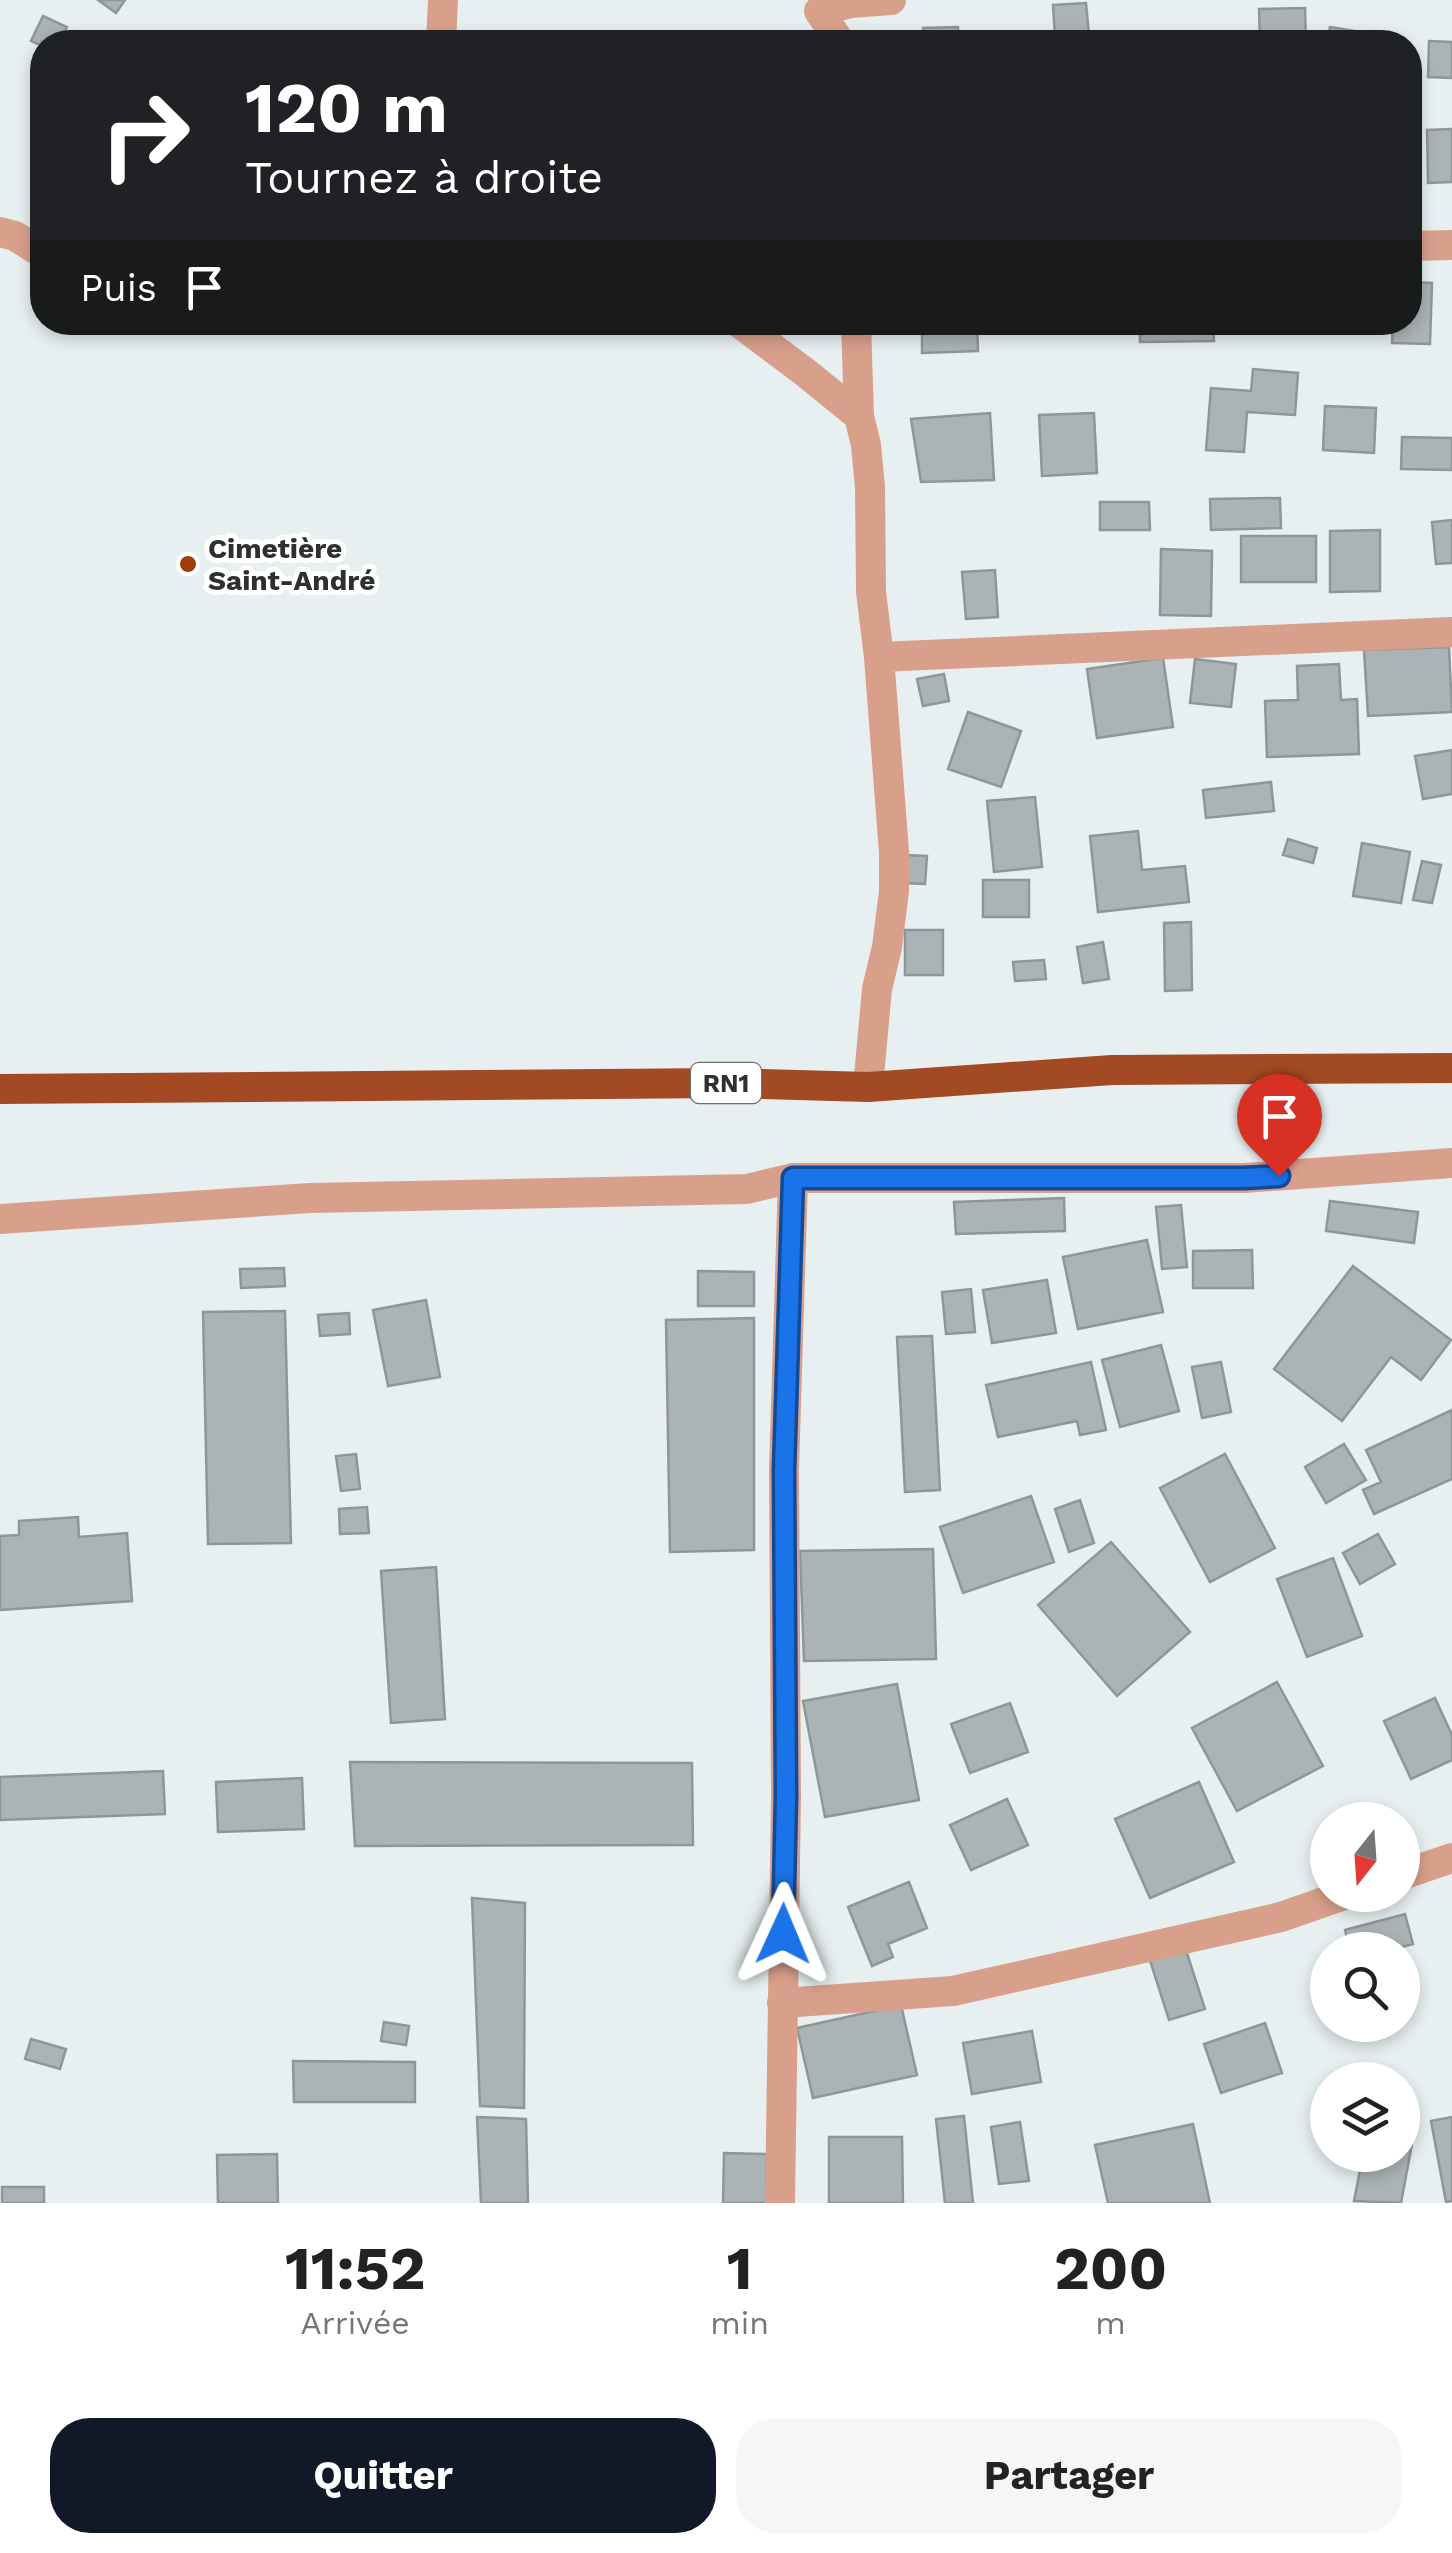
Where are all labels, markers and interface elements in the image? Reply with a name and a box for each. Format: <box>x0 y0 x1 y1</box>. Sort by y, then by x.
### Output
text: 120 m <box>245 67 448 149</box>
icon: right <box>80 70 210 200</box>
text: Tournez à droite <box>245 151 603 204</box>
icon: arrive <box>177 260 232 315</box>
text: Puis <box>80 266 157 310</box>
place label: Cimetière Saint-André <box>208 532 375 597</box>
marker: Cimetière Saint-André <box>177 553 199 575</box>
road number: RN1 <box>691 1063 761 1103</box>
pin <box>1237 1074 1322 1177</box>
icon: arrive <box>1252 1089 1307 1144</box>
north arrow <box>1310 1802 1420 1912</box>
map controls <box>1310 1802 1420 2172</box>
position arrow <box>731 1882 835 1986</box>
button: search <box>1310 1932 1420 2042</box>
button: layers <box>1310 2062 1420 2172</box>
text: 11:52 <box>285 2233 425 2304</box>
text: 1 <box>727 2233 753 2304</box>
text: 200 <box>1054 2233 1167 2304</box>
text: Arrivée <box>301 2304 410 2342</box>
text: min <box>710 2304 769 2342</box>
text: m <box>1095 2304 1126 2342</box>
button: Quitter <box>50 2418 716 2533</box>
button: Partager <box>736 2418 1402 2533</box>

